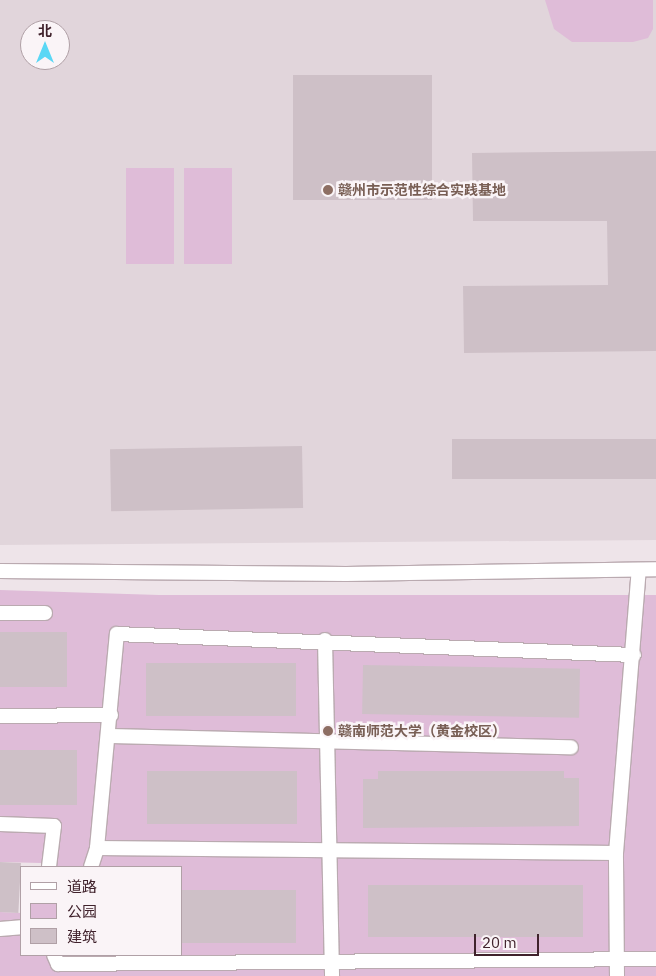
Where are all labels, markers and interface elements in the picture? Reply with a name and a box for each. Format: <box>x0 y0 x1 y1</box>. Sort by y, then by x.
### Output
north arrow <box>20 20 70 70</box>
text: 北 <box>38 22 52 40</box>
place label: 赣州市示范性综合实践基地 <box>338 182 506 198</box>
marker: 赣州市示范性综合实践基地 <box>322 184 334 196</box>
place label: 赣南师范大学（黄金校区） <box>338 723 506 739</box>
marker: 赣南师范大学（黄金校区） <box>322 725 334 737</box>
legend <box>20 866 182 956</box>
text: 道路 <box>67 877 97 896</box>
text: 公园 <box>67 902 97 921</box>
scale bar <box>476 924 541 956</box>
text: 建筑 <box>67 927 97 946</box>
text: 20 m <box>482 933 517 952</box>

